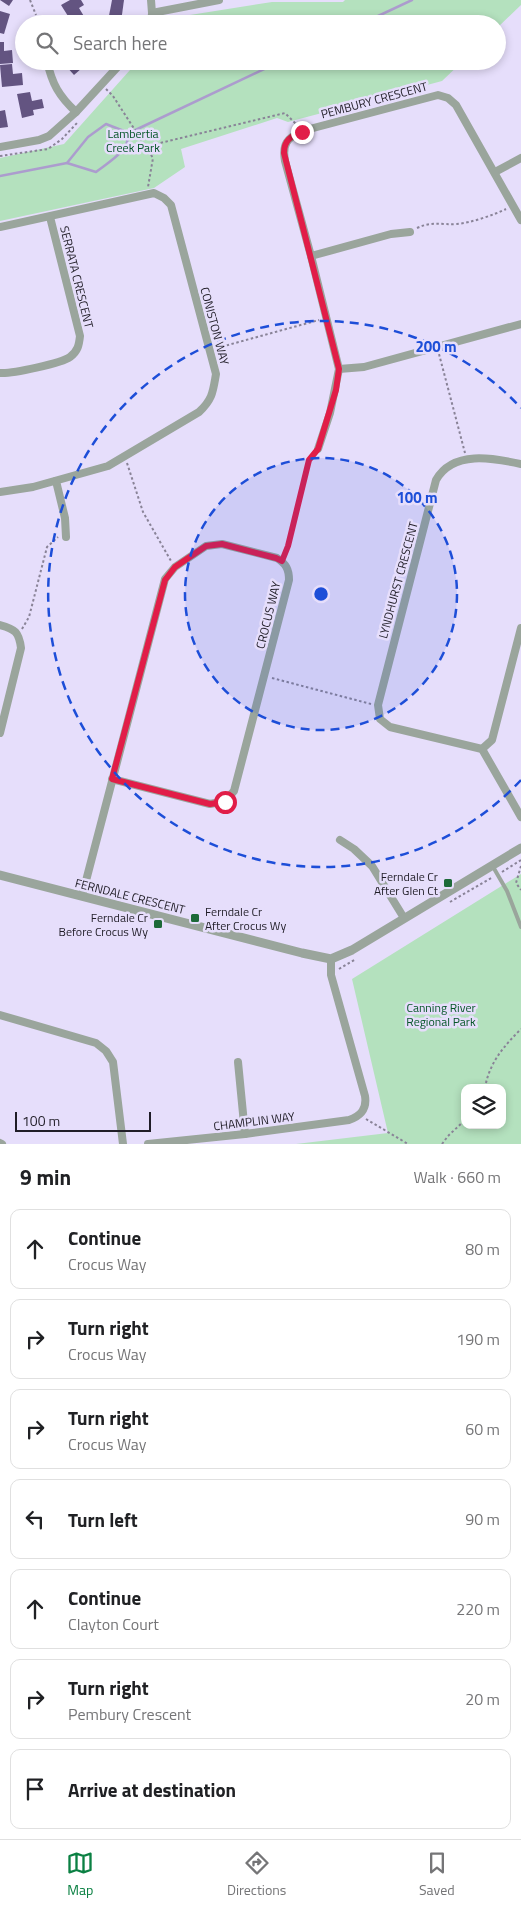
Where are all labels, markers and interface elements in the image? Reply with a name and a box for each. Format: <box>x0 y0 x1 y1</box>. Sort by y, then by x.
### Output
search box <box>15 15 506 70</box>
text: Search here <box>73 28 167 57</box>
icon: search <box>33 29 61 57</box>
street label: PEMBURY CRESCENT <box>319 76 430 123</box>
route end <box>291 121 314 144</box>
park label: Lambertia Creek Park <box>106 124 160 157</box>
street label: SERRATA CRESCENT <box>55 224 99 331</box>
street label: CONISTON WAY <box>195 285 235 368</box>
text: 200 m <box>415 335 457 358</box>
text: 100 m <box>396 486 438 509</box>
street label: LYNDHURST CRESCENT <box>373 519 423 641</box>
street label: CROCUS WAY <box>250 579 286 651</box>
centre of rings <box>312 585 330 603</box>
route start <box>214 791 237 814</box>
place label: Ferndale Cr After Glen Ct <box>374 867 439 900</box>
street label: FERNDALE CRESCENT <box>73 873 188 919</box>
marker: Ferndale Cr After Glen Ct <box>442 877 454 889</box>
place label: Ferndale Cr After Crocus Wy <box>205 902 286 935</box>
place label: Ferndale Cr Before Crocus Wy <box>59 908 148 941</box>
marker: Ferndale Cr After Crocus Wy <box>189 912 201 924</box>
marker: Ferndale Cr Before Crocus Wy <box>152 918 164 930</box>
park label: Canning River Regional Park <box>406 998 476 1031</box>
map controls <box>461 1084 506 1129</box>
button: layers <box>461 1084 506 1129</box>
street label: CHAMPLIN WAY <box>212 1107 296 1135</box>
scale bar <box>15 1109 151 1132</box>
text: 100 m <box>22 1110 60 1131</box>
text: 9 min <box>20 1161 71 1193</box>
text: Walk · 660 m <box>413 1165 501 1189</box>
text: Continue <box>68 1223 141 1252</box>
icon: ahead <box>21 1235 49 1263</box>
text: 80 m <box>465 1237 500 1261</box>
text: Crocus Way <box>68 1252 147 1276</box>
text: Turn right <box>68 1313 149 1342</box>
icon: right <box>21 1325 49 1353</box>
text: 190 m <box>456 1327 500 1351</box>
text: Crocus Way <box>68 1342 147 1366</box>
text: Turn right <box>68 1403 149 1432</box>
icon: right <box>21 1415 49 1443</box>
text: 60 m <box>465 1417 500 1441</box>
text: Crocus Way <box>68 1432 147 1456</box>
icon: left <box>21 1505 49 1533</box>
text: Turn left <box>68 1505 138 1534</box>
text: 90 m <box>465 1507 500 1531</box>
text: Continue <box>68 1583 141 1612</box>
icon: ahead <box>21 1595 49 1623</box>
text: 220 m <box>456 1597 500 1621</box>
text: Clayton Court <box>68 1612 159 1636</box>
text: Turn right <box>68 1673 149 1702</box>
icon: right <box>21 1685 49 1713</box>
text: 20 m <box>465 1687 500 1711</box>
text: Pembury Crescent <box>68 1702 191 1726</box>
icon: arrive <box>21 1775 49 1803</box>
text: Arrive at destination <box>68 1775 236 1804</box>
tab: Map <box>66 1849 94 1900</box>
tab: Directions <box>227 1849 286 1900</box>
tab: Saved <box>419 1849 455 1900</box>

